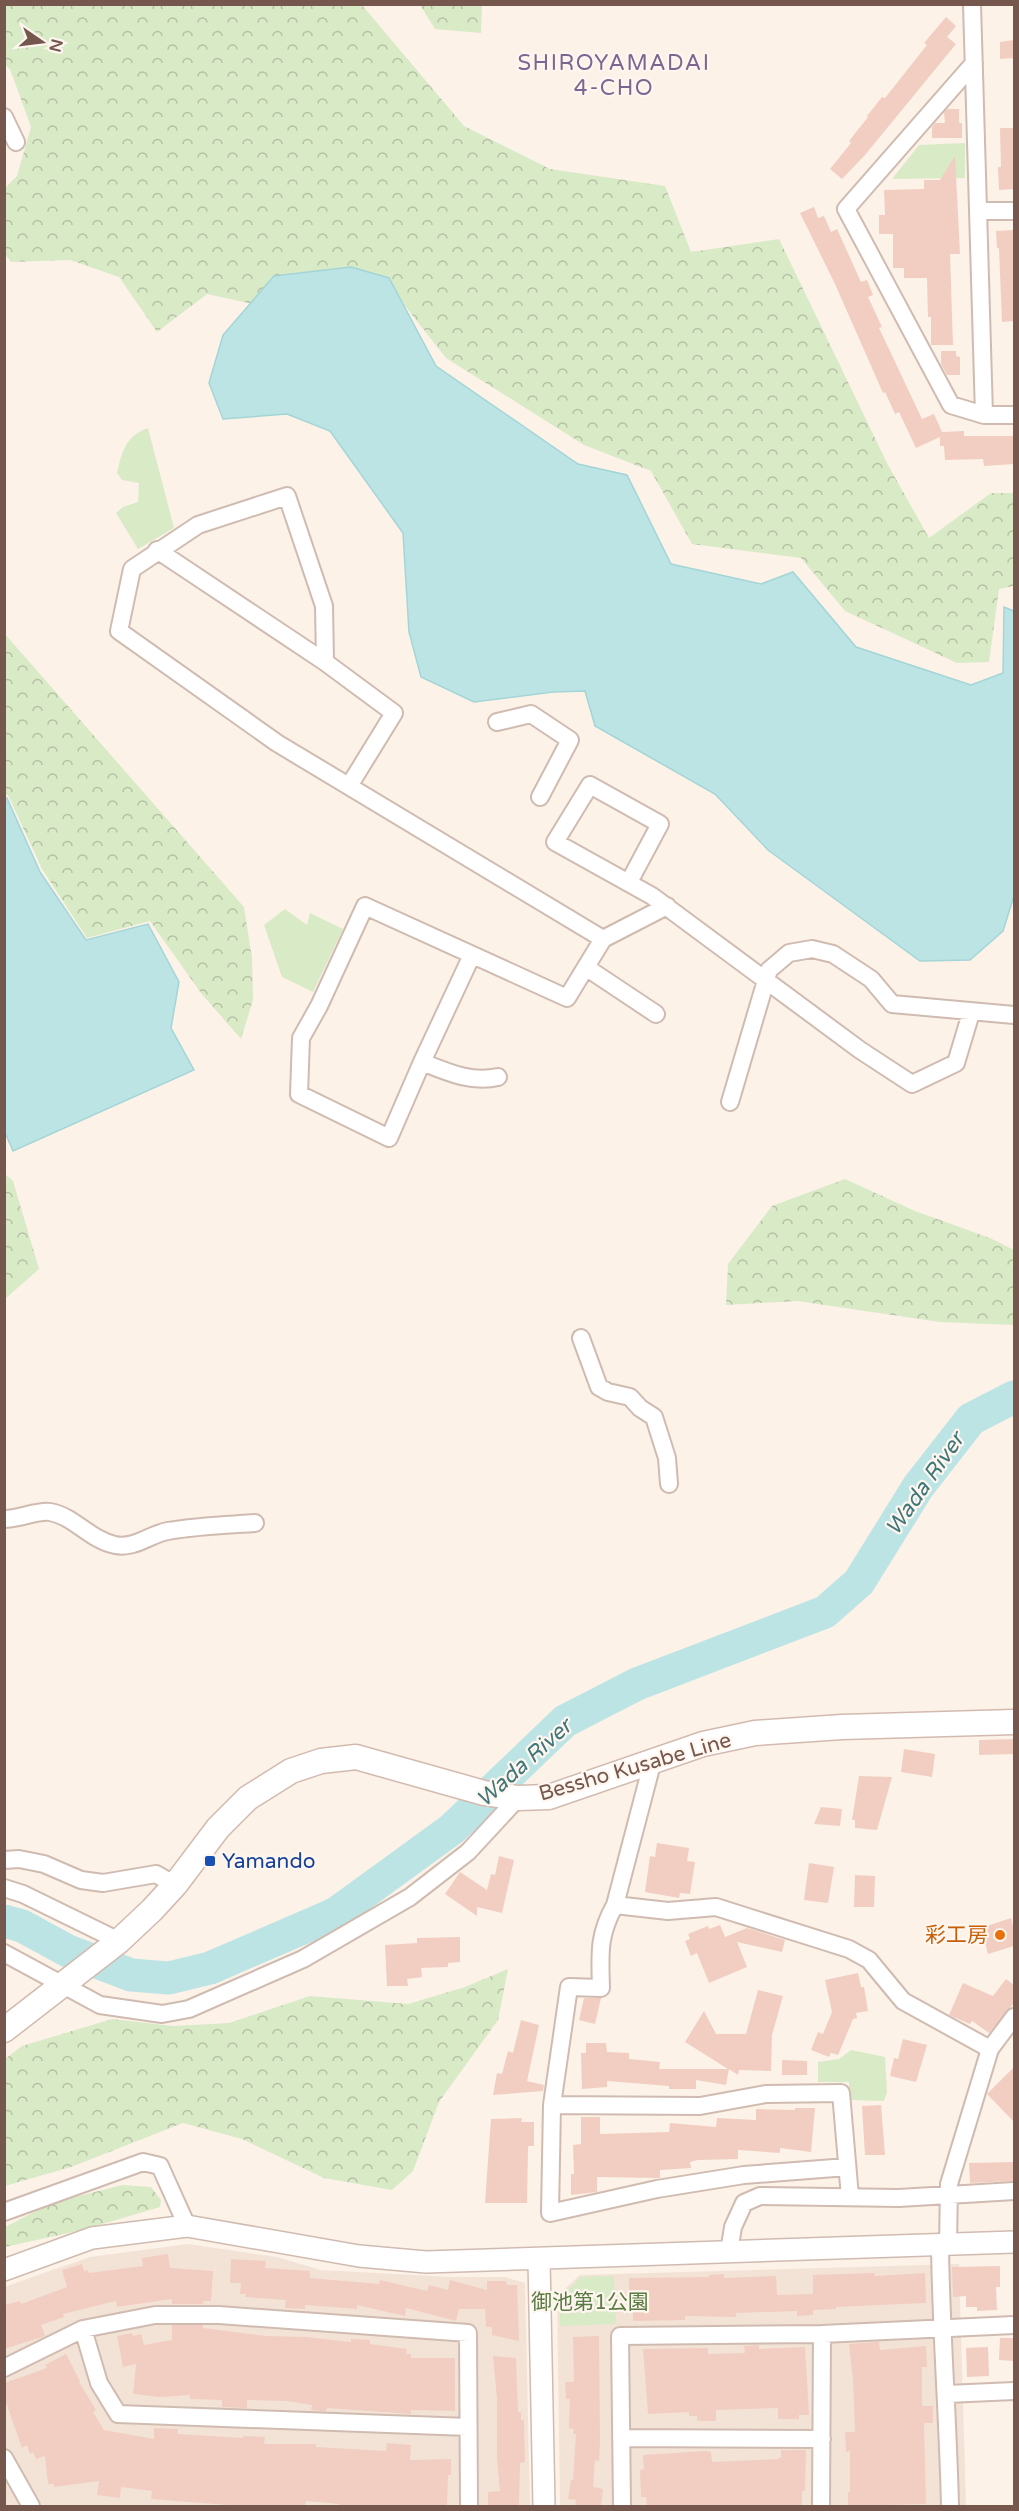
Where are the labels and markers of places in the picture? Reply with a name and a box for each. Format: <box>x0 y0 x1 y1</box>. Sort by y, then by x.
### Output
place label: Yamando <box>222 1849 315 1874</box>
marker: Yamando <box>203 1854 217 1868</box>
place label: 彩工房 <box>925 1923 988 1948</box>
marker: 彩工房 <box>993 1928 1007 1942</box>

